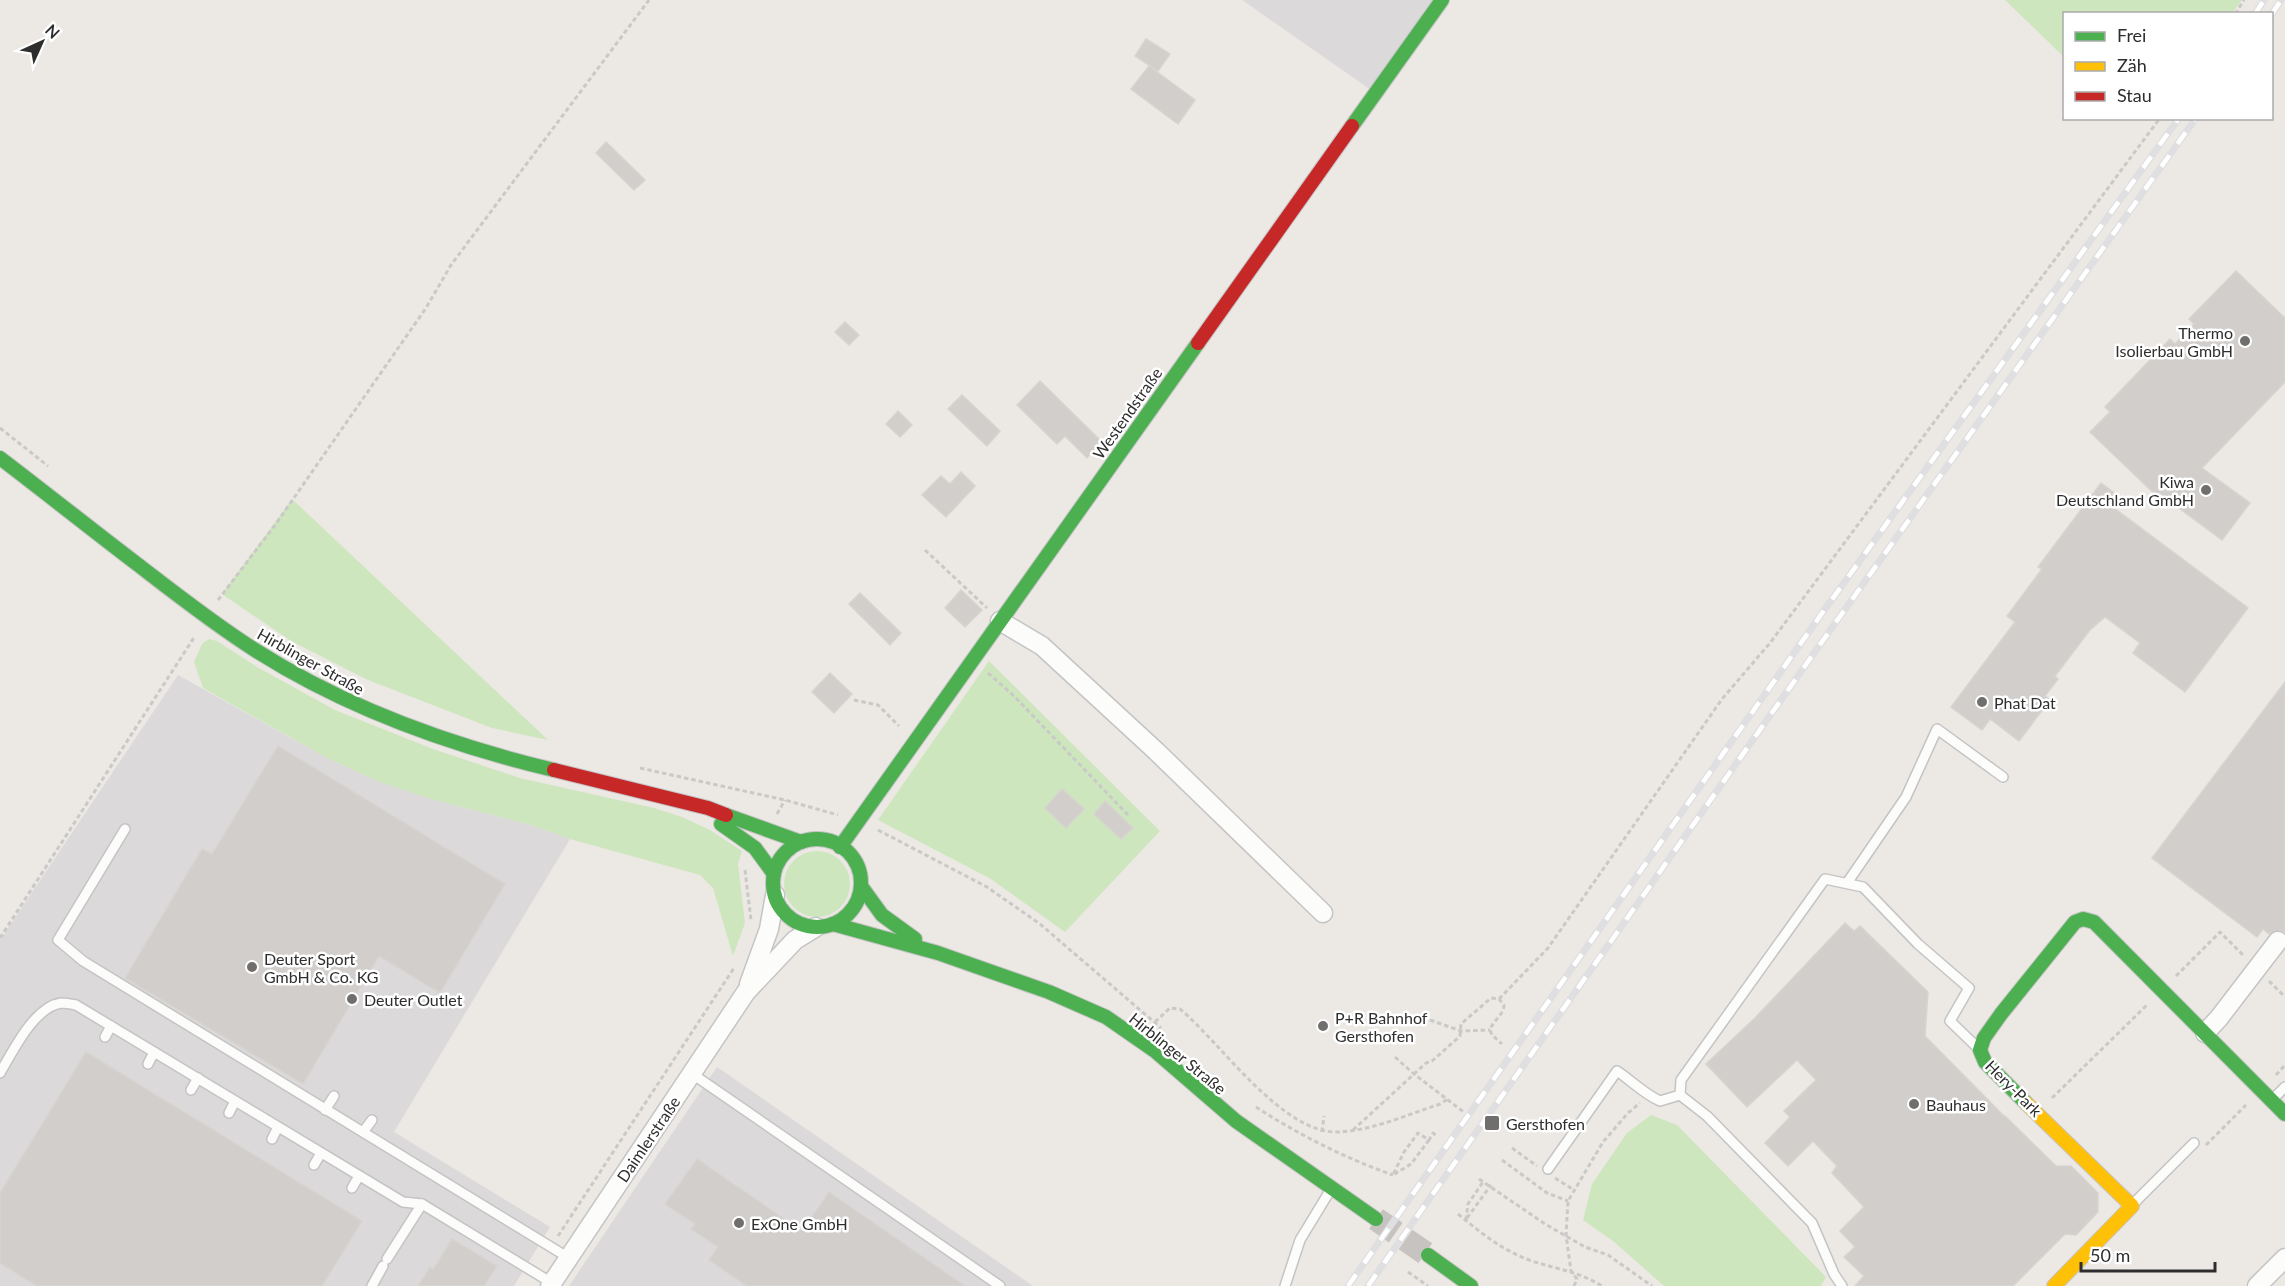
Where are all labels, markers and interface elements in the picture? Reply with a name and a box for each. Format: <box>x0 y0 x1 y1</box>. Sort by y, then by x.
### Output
north arrow <box>12 12 72 72</box>
legend <box>2063 12 2273 120</box>
text: N <box>42 20 64 42</box>
text: Frei <box>2117 24 2146 46</box>
text: Zäh <box>2117 54 2147 76</box>
text: Stau <box>2117 84 2152 106</box>
place label: Thermo Isolierbau GmbH <box>2115 323 2233 360</box>
marker: Thermo Isolierbau GmbH <box>2238 334 2252 348</box>
street label: Westendstraße <box>1088 364 1166 462</box>
place label: Kiwa Deutschland GmbH <box>2056 472 2194 509</box>
marker: Kiwa Deutschland GmbH <box>2199 483 2213 497</box>
street label: Hirblinger Straße <box>254 624 368 698</box>
place label: Phat Dat <box>1994 693 2056 712</box>
marker: Phat Dat <box>1975 695 1989 709</box>
place label: Deuter Sport GmbH & Co. KG <box>264 949 378 986</box>
marker: Deuter Sport GmbH & Co. KG <box>245 960 259 974</box>
place label: Deuter Outlet <box>364 990 463 1009</box>
marker: Deuter Outlet <box>345 992 359 1006</box>
street label: Hirblinger Straße <box>1126 1008 1230 1098</box>
place label: P+R Bahnhof Gersthofen <box>1335 1008 1428 1045</box>
marker: P+R Bahnhof Gersthofen <box>1316 1019 1330 1033</box>
street label: Hery-Park <box>1982 1056 2047 1121</box>
street label: Daimlerstraße <box>612 1093 684 1185</box>
place label: Bauhaus <box>1926 1095 1986 1114</box>
marker: Bauhaus <box>1907 1097 1921 1111</box>
marker: Gersthofen <box>1483 1114 1501 1132</box>
place label: Gersthofen <box>1506 1114 1585 1133</box>
place label: ExOne GmbH <box>751 1214 848 1233</box>
marker: ExOne GmbH <box>732 1216 746 1230</box>
scale bar <box>2081 1235 2214 1273</box>
text: 50 m <box>2090 1244 2130 1266</box>

